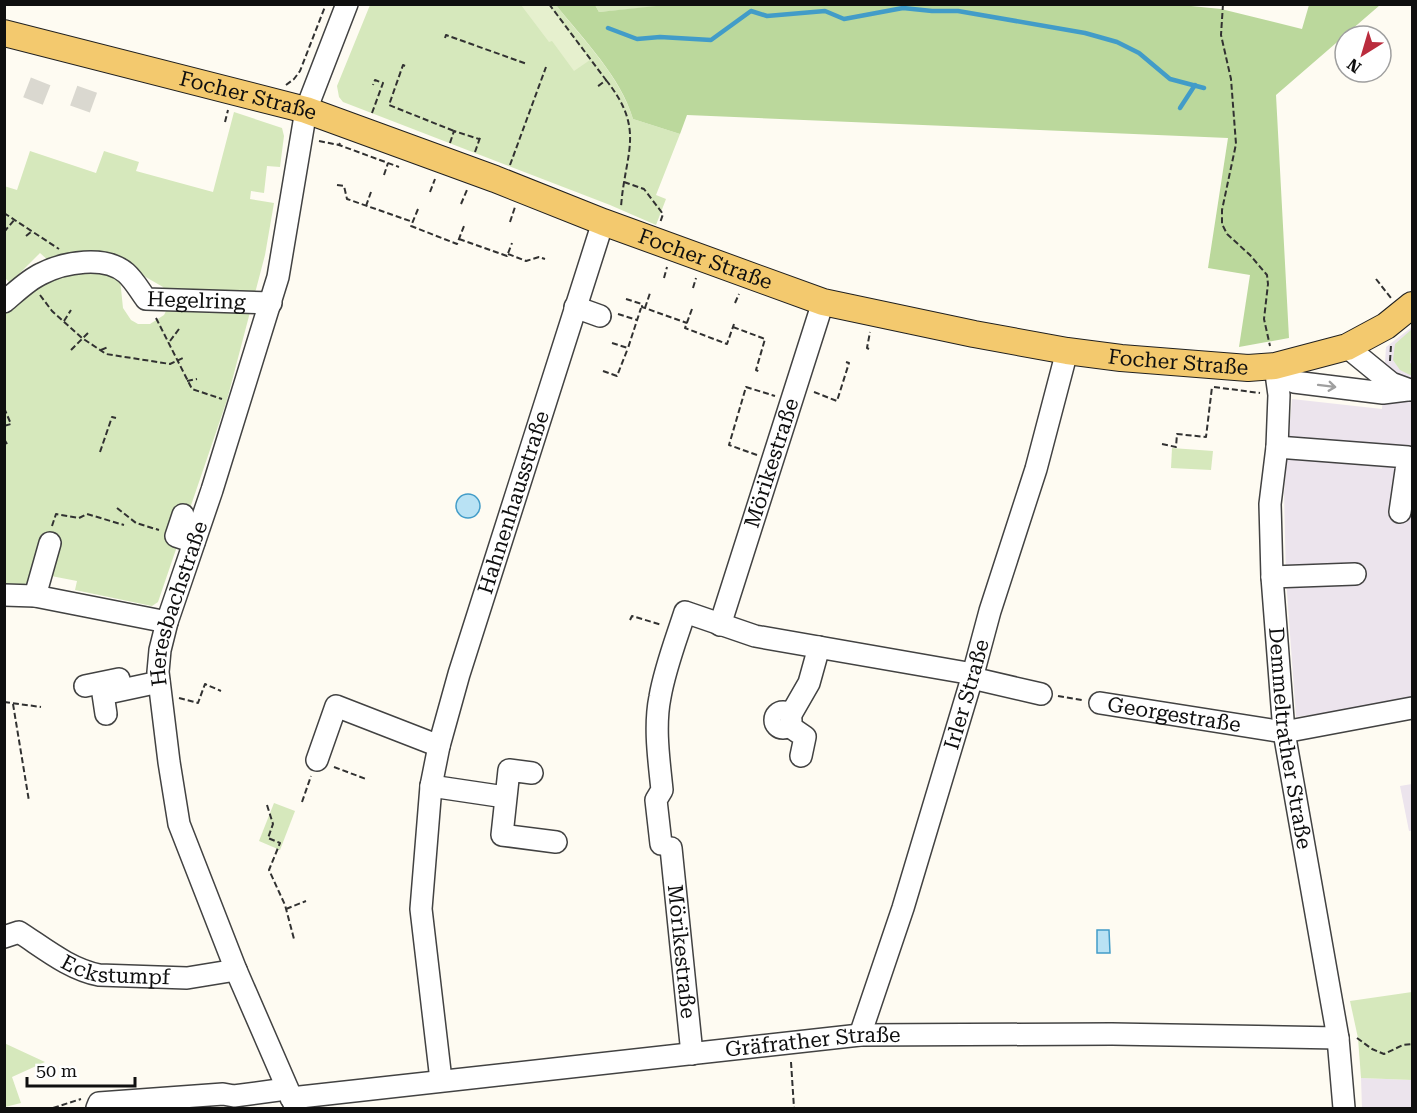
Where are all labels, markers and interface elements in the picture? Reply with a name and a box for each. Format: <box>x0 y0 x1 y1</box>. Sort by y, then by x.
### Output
north arrow <box>1333 24 1393 84</box>
text: N <box>1344 54 1365 77</box>
street label: Focher Straße <box>177 66 320 125</box>
street label: Focher Straße <box>635 224 776 295</box>
street label: Hegelring <box>147 287 246 314</box>
street label: Focher Straße <box>1107 344 1249 380</box>
one-way arrow <box>1317 381 1337 392</box>
street label: Mörikestraße <box>740 395 804 531</box>
street label: Hahnenhausstraße <box>473 408 554 597</box>
street label: Heresbachstraße <box>146 518 213 687</box>
street label: Demmeltrather Straße <box>1264 626 1316 851</box>
street label: Irler Straße <box>939 637 994 752</box>
street label: Georgestraße <box>1106 692 1243 737</box>
street label: Mörikestraße <box>663 883 700 1020</box>
street label: Eckstumpf <box>57 950 171 989</box>
street label: Gräfrather Straße <box>724 1023 901 1062</box>
scale bar <box>27 1050 135 1088</box>
text: 50 m <box>36 1060 77 1081</box>

